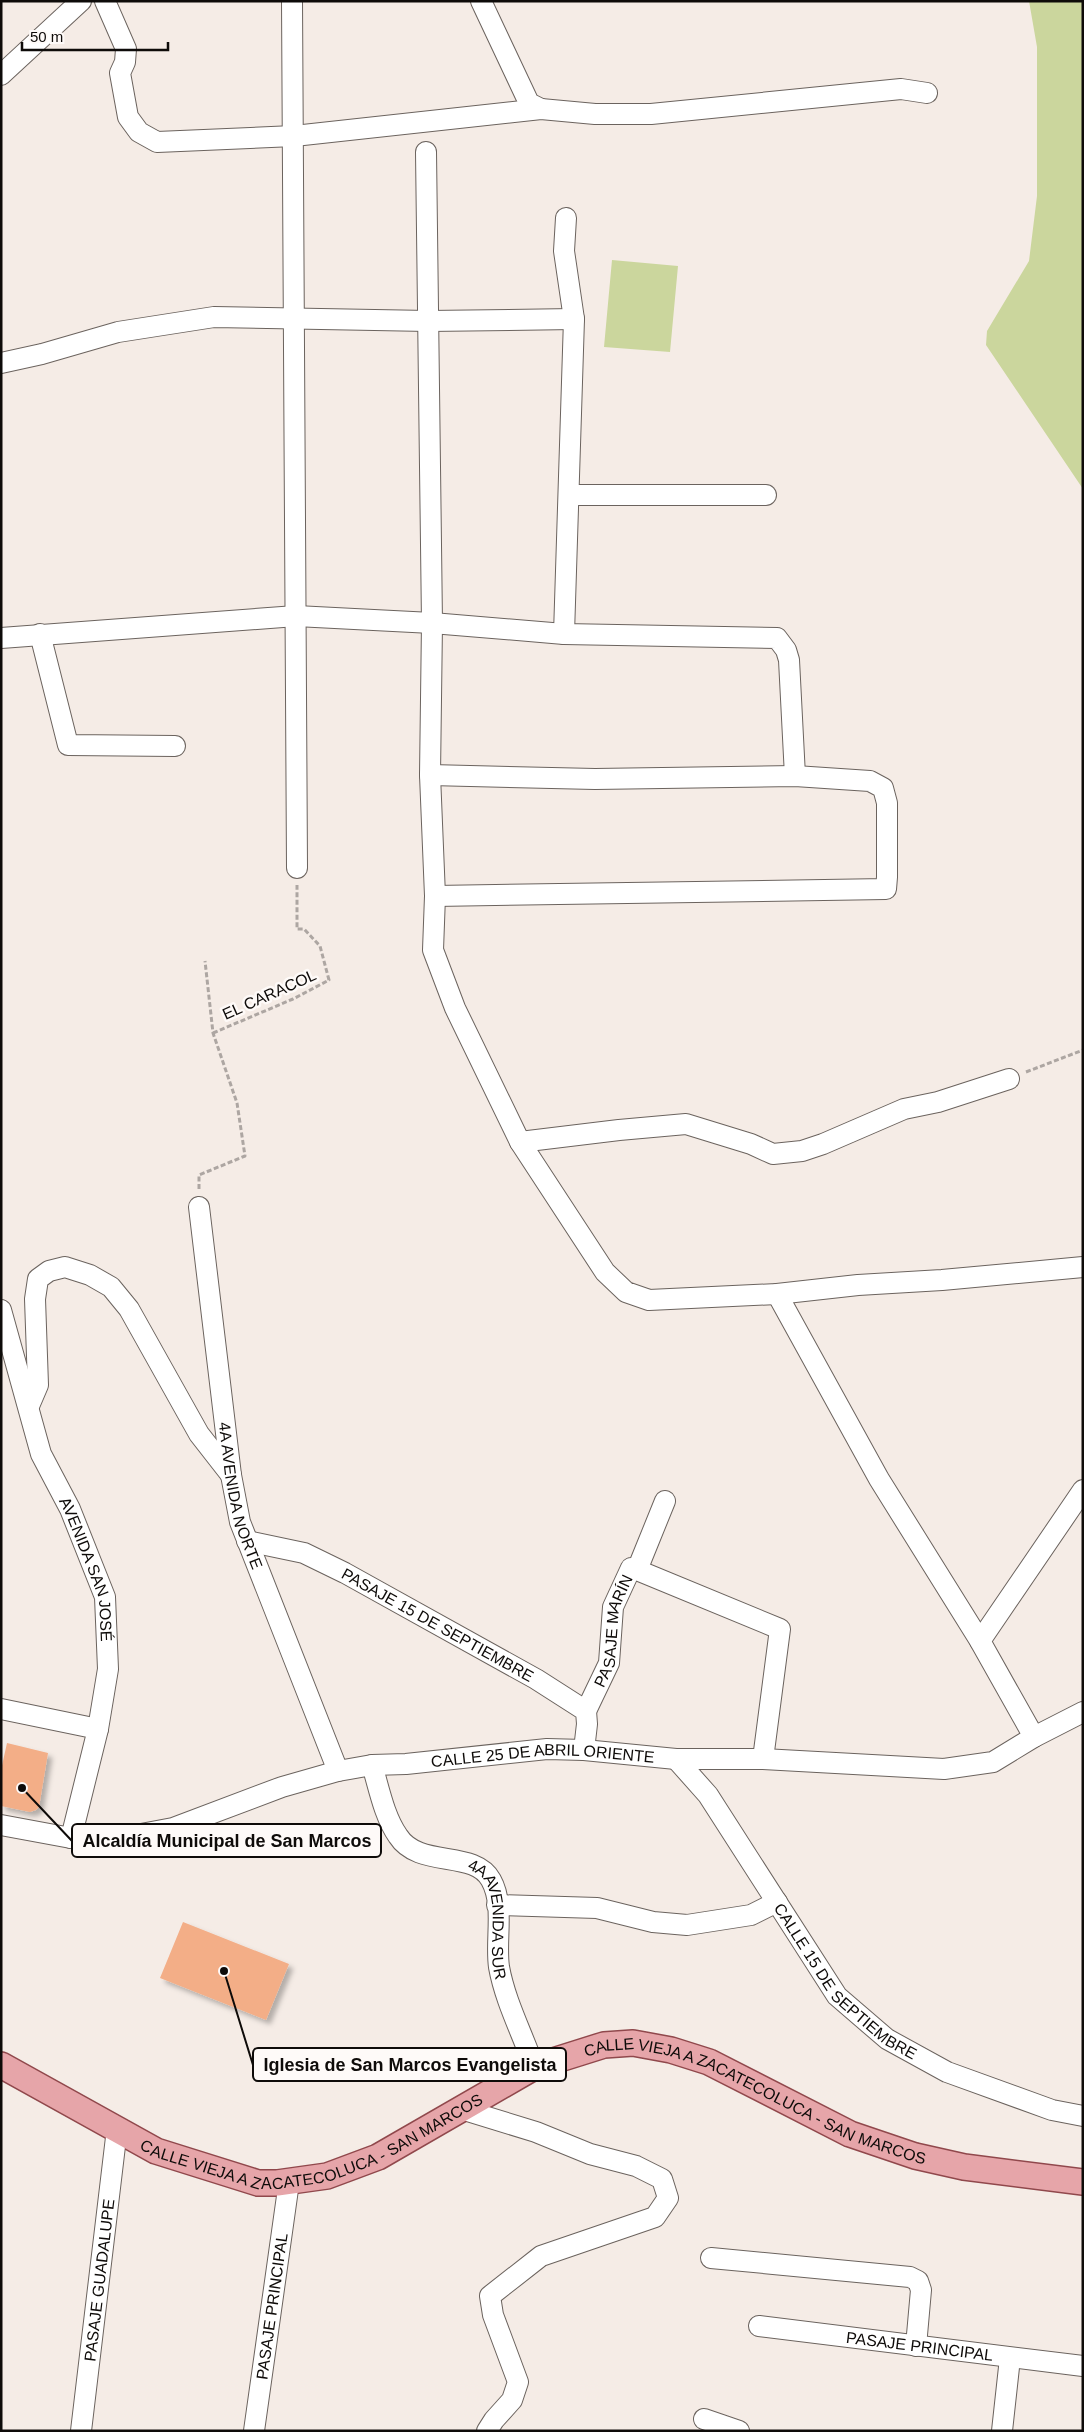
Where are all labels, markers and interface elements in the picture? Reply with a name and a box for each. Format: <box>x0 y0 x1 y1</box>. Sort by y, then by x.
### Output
scale bar <box>22 20 169 52</box>
text: 50 m <box>30 28 63 45</box>
street label: EL CARACOL <box>220 966 319 1023</box>
street label: 4A AVENIDA NORTE <box>216 1421 266 1571</box>
street label: AVENIDA SAN JOSÉ <box>56 1494 116 1642</box>
street label: PASAJE 15 DE SEPTIEMBRE <box>339 1565 536 1685</box>
street label: PASAJE MARÍN <box>591 1572 636 1690</box>
street label: CALLE 25 DE ABRIL ORIENTE <box>430 1741 655 1770</box>
callout: Alcaldía Municipal de San Marcos <box>72 1824 381 1857</box>
text: Alcaldía Municipal de San Marcos <box>82 1831 372 1851</box>
street label: 4A AVENIDA SUR <box>466 1856 509 1981</box>
street label: CALLE 15 DE SEPTIEMBRE <box>771 1900 920 2063</box>
street label: CALLE VIEJA A ZACATECOLUCA - SAN MARCOS <box>582 2035 928 2167</box>
callout: Iglesia de San Marcos Evangelista <box>253 2048 566 2081</box>
text: Iglesia de San Marcos Evangelista <box>263 2055 558 2075</box>
street label: CALLE VIEJA A ZACATECOLUCA - SAN MARCOS <box>137 2091 486 2193</box>
street label: PASAJE GUADALUPE <box>81 2198 118 2362</box>
street label: PASAJE PRINCIPAL <box>253 2232 291 2381</box>
street label: PASAJE PRINCIPAL <box>845 2329 994 2364</box>

